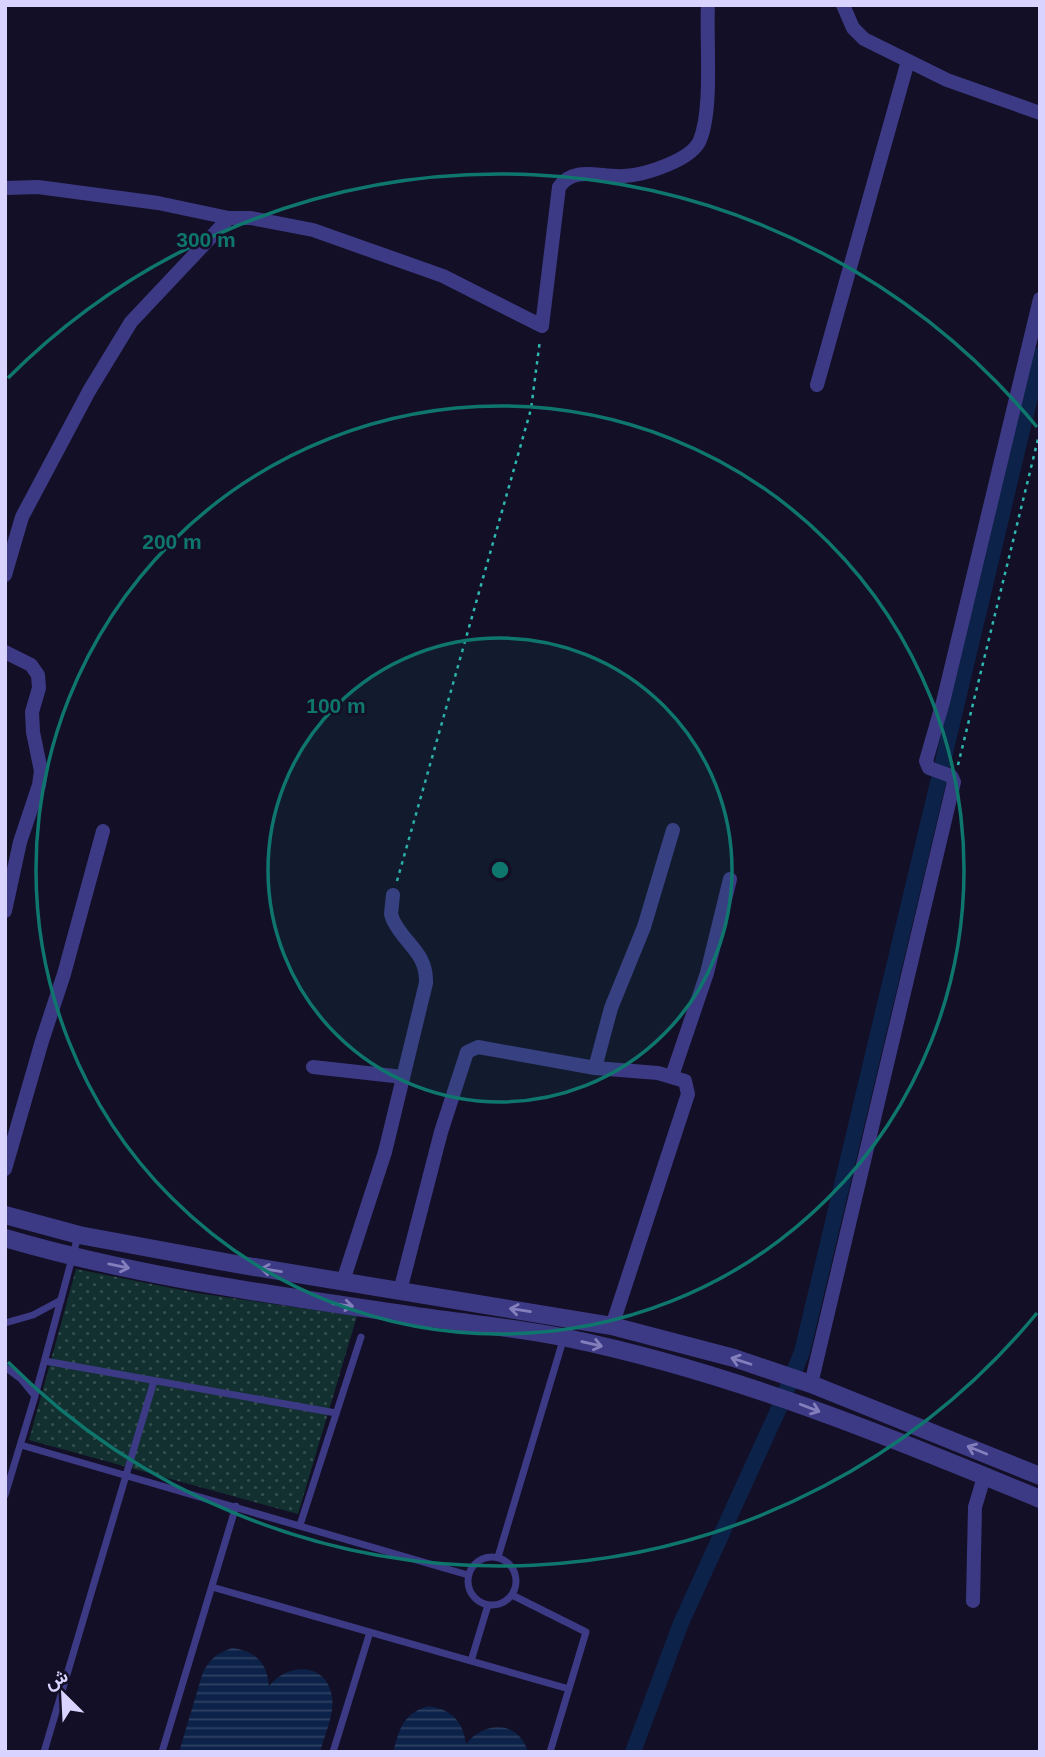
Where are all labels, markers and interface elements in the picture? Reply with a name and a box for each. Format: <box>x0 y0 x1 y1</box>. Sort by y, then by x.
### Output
text: 300 m <box>176 228 236 251</box>
text: 200 m <box>142 530 202 553</box>
text: 100 m <box>306 694 366 717</box>
centre of rings <box>488 858 512 882</box>
one-way arrow <box>107 1260 130 1274</box>
one-way arrow <box>260 1263 283 1276</box>
one-way arrow <box>331 1299 354 1312</box>
one-way arrow <box>509 1303 531 1316</box>
one-way arrow <box>580 1337 603 1351</box>
one-way arrow <box>730 1354 752 1367</box>
one-way arrow <box>799 1402 820 1415</box>
one-way arrow <box>966 1443 988 1456</box>
north arrow <box>28 1659 98 1729</box>
text: ش <box>42 1665 72 1694</box>

